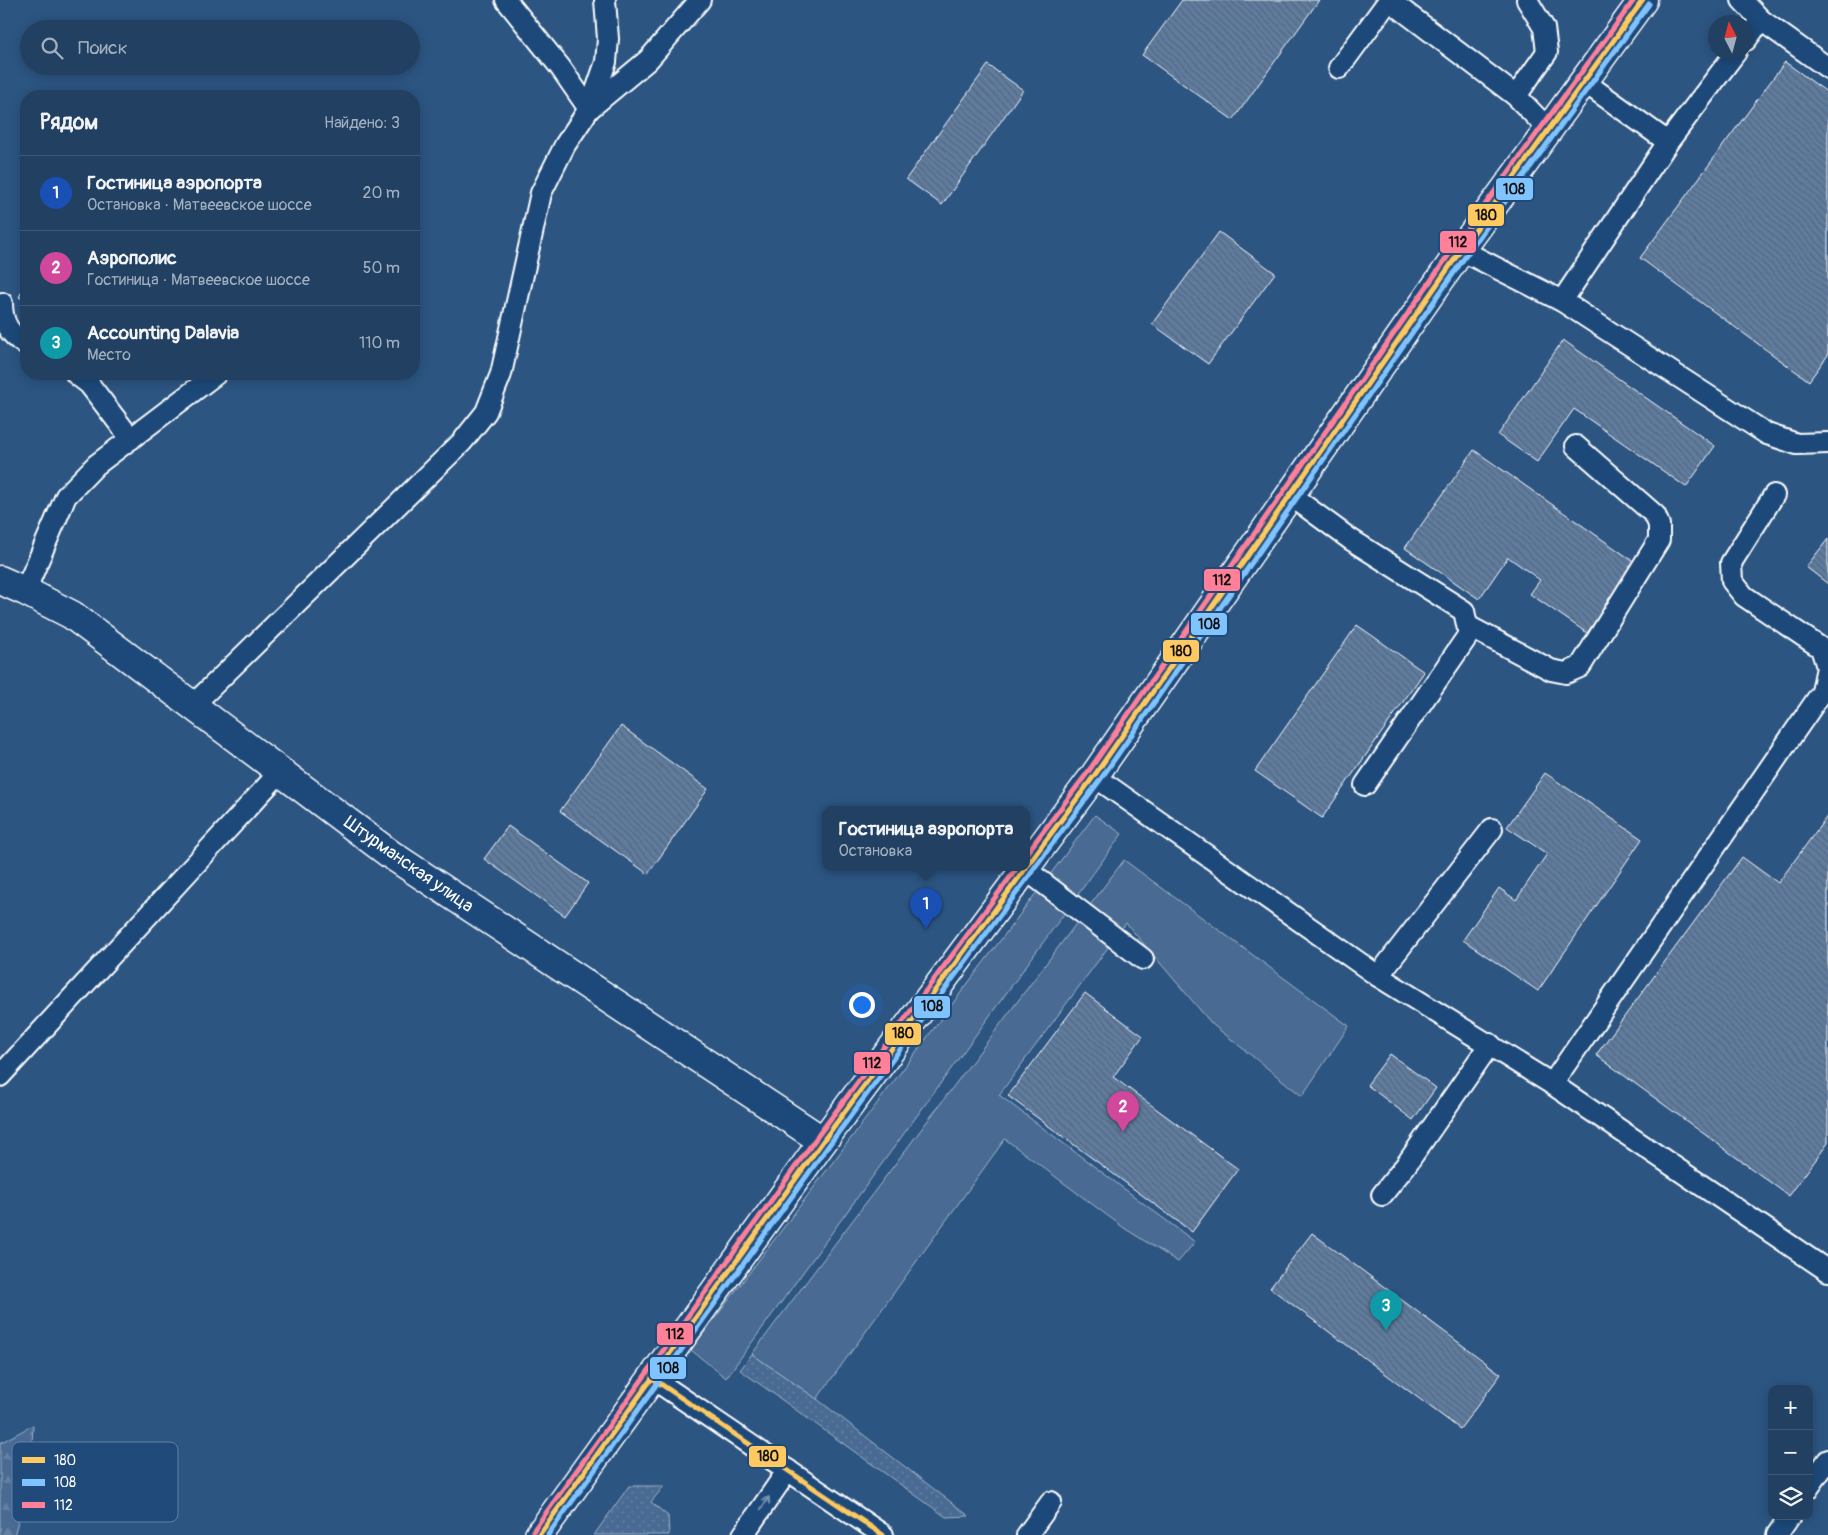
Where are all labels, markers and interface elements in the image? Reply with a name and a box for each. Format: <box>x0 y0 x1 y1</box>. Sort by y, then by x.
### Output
north arrow <box>1708 15 1753 60</box>
search box <box>20 20 420 75</box>
icon: search <box>38 34 66 62</box>
text: Поиск <box>78 36 128 60</box>
text: Рядом <box>40 109 98 136</box>
text: Найдено: 3 <box>324 113 400 133</box>
text: Гостиница аэропорта <box>87 171 262 195</box>
line badge: 108 <box>1495 177 1534 201</box>
text: 108 <box>1503 181 1525 198</box>
text: 1 <box>53 183 59 203</box>
text: 20 m <box>362 183 400 203</box>
text: Остановка · Матвеевское шоссе <box>87 195 312 215</box>
line badge: 180 <box>1467 203 1505 227</box>
text: 180 <box>1475 207 1497 224</box>
line badge: 112 <box>1439 230 1477 254</box>
text: 112 <box>1449 234 1468 251</box>
text: Аэрополис <box>87 246 177 270</box>
text: 2 <box>52 258 60 278</box>
text: 50 m <box>363 258 400 278</box>
text: Гостиница · Матвеевское шоссе <box>87 270 310 290</box>
text: Accounting Dalavia <box>87 321 239 345</box>
text: 3 <box>52 333 60 353</box>
text: 110 m <box>359 333 400 353</box>
text: Место <box>87 345 131 365</box>
line badge: 112 <box>1203 568 1241 592</box>
text: 112 <box>1213 572 1232 589</box>
line badge: 108 <box>1190 612 1228 636</box>
text: 108 <box>1198 616 1220 633</box>
line badge: 180 <box>1162 639 1200 663</box>
text: 180 <box>1170 643 1192 660</box>
popup <box>822 806 1030 871</box>
street label: Штурманская улица <box>339 811 478 918</box>
text: Гостиница аэропорта <box>839 817 1013 841</box>
text: Остановка <box>839 841 912 861</box>
pin: 1 <box>910 888 942 929</box>
your location <box>849 992 875 1018</box>
line badge: 108 <box>913 995 951 1019</box>
text: 108 <box>921 998 943 1015</box>
line badge: 180 <box>884 1022 922 1046</box>
text: 180 <box>892 1025 914 1042</box>
line badge: 112 <box>853 1051 891 1075</box>
text: 112 <box>863 1055 882 1072</box>
pin: 2 <box>1107 1091 1139 1132</box>
pin: 3 <box>1370 1290 1402 1331</box>
line badge: 112 <box>656 1322 694 1346</box>
text: 112 <box>666 1326 685 1343</box>
line badge: 108 <box>649 1356 687 1380</box>
text: 108 <box>657 1360 679 1377</box>
map controls <box>1768 1385 1813 1520</box>
button: + <box>1768 1385 1813 1430</box>
button: − <box>1768 1430 1813 1475</box>
legend <box>12 1442 178 1522</box>
line badge: 180 <box>748 1445 787 1468</box>
text: 180 <box>757 1448 779 1465</box>
text: 180 <box>54 1452 76 1469</box>
text: 108 <box>54 1474 76 1491</box>
button: layers <box>1768 1475 1813 1520</box>
one-way arrow <box>760 1496 770 1510</box>
text: 112 <box>54 1497 73 1514</box>

